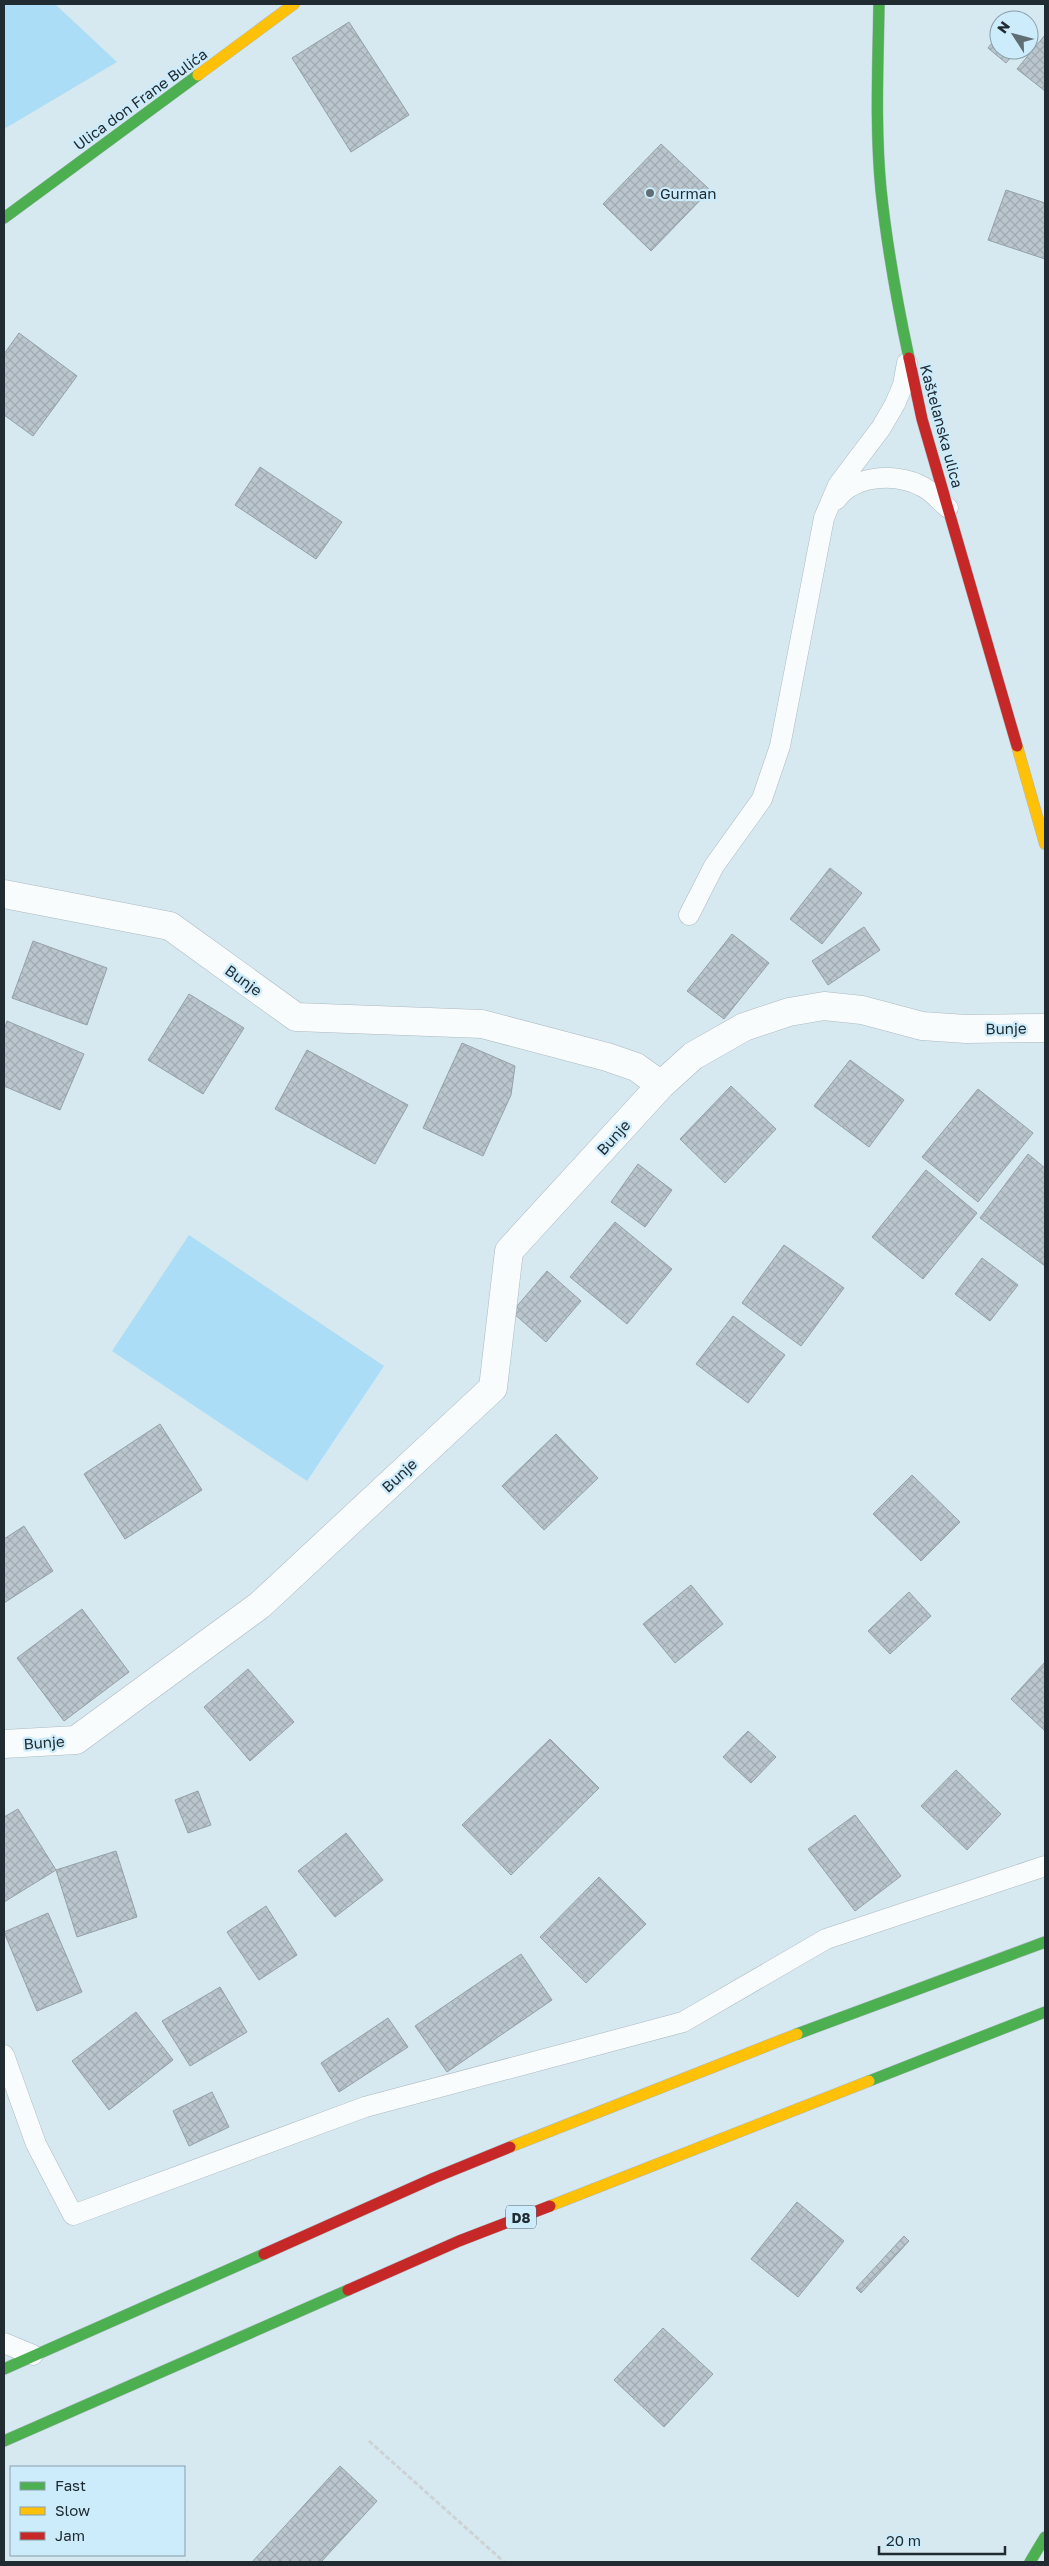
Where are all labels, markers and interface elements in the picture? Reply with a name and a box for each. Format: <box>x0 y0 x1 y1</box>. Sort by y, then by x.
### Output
north arrow <box>989 10 1039 60</box>
text: N <box>993 18 1013 36</box>
street label: Ulica don Frane Bulića <box>70 44 210 154</box>
place label: Gurman <box>660 184 716 202</box>
marker: Gurman <box>644 187 656 199</box>
street label: Kaštelanska ulica <box>917 362 967 490</box>
street label: Bunje <box>222 961 266 1000</box>
street label: Bunje <box>985 1019 1027 1037</box>
street label: Bunje <box>593 1115 634 1158</box>
street label: Bunje <box>378 1454 420 1496</box>
street label: Bunje <box>23 1732 65 1752</box>
road number: D8 <box>506 2206 536 2228</box>
legend <box>10 2466 185 2556</box>
text: Fast <box>55 2476 86 2494</box>
text: Slow <box>55 2501 90 2519</box>
scale bar <box>879 2524 1005 2556</box>
text: Jam <box>55 2526 85 2544</box>
text: 20 m <box>886 2531 921 2549</box>

